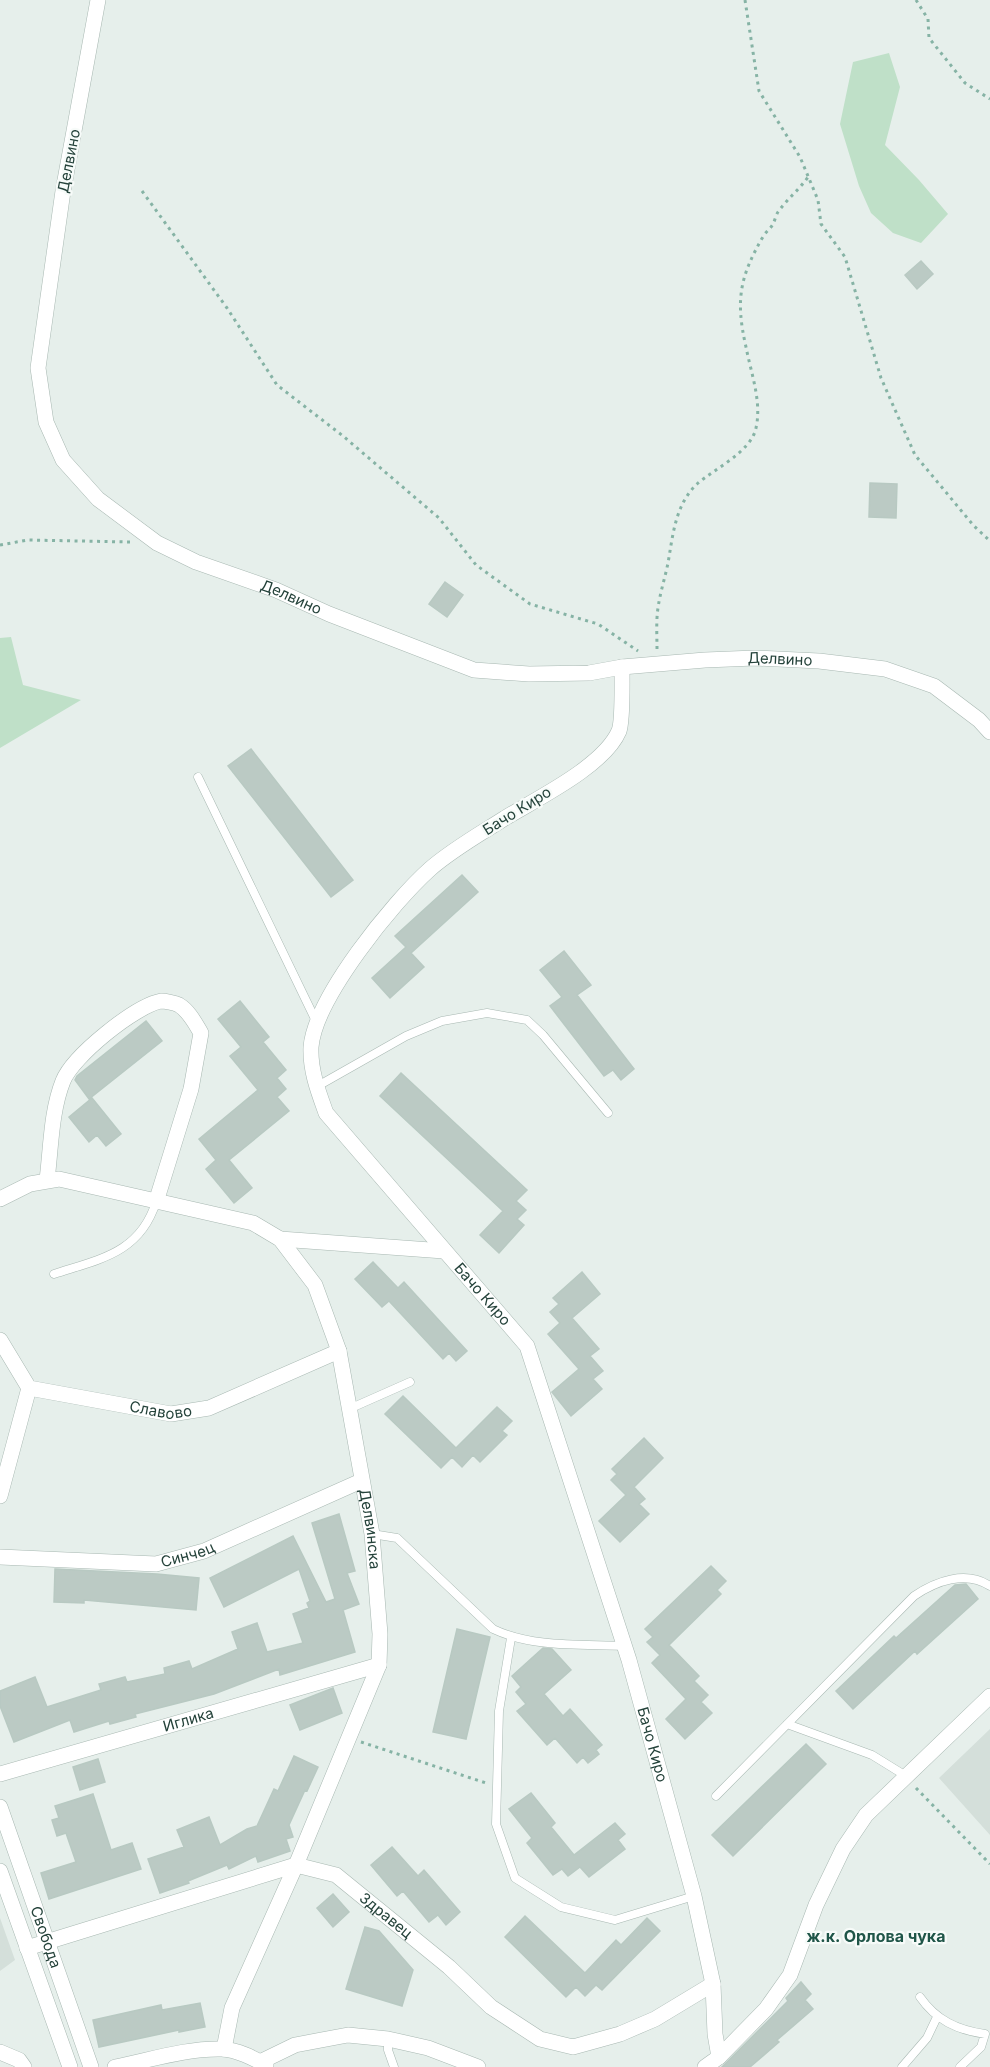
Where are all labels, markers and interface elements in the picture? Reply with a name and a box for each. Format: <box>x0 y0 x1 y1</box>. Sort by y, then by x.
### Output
street label: Делвино <box>53 127 84 195</box>
street label: Делвино <box>258 575 325 618</box>
street label: Делвино <box>747 648 813 670</box>
street label: Бачо Киро <box>479 782 554 839</box>
street label: Бачо Киро <box>450 1259 515 1329</box>
street label: Славово <box>128 1397 193 1423</box>
street label: Делвинска <box>355 1487 385 1570</box>
street label: Синчец <box>158 1538 217 1571</box>
street label: Иглика <box>161 1703 216 1736</box>
street label: Бачо Киро <box>633 1705 672 1784</box>
street label: Здравец <box>356 1888 416 1942</box>
street label: Свобода <box>26 1904 66 1971</box>
district label: ж.к. Орлова чука <box>807 1926 945 1946</box>

